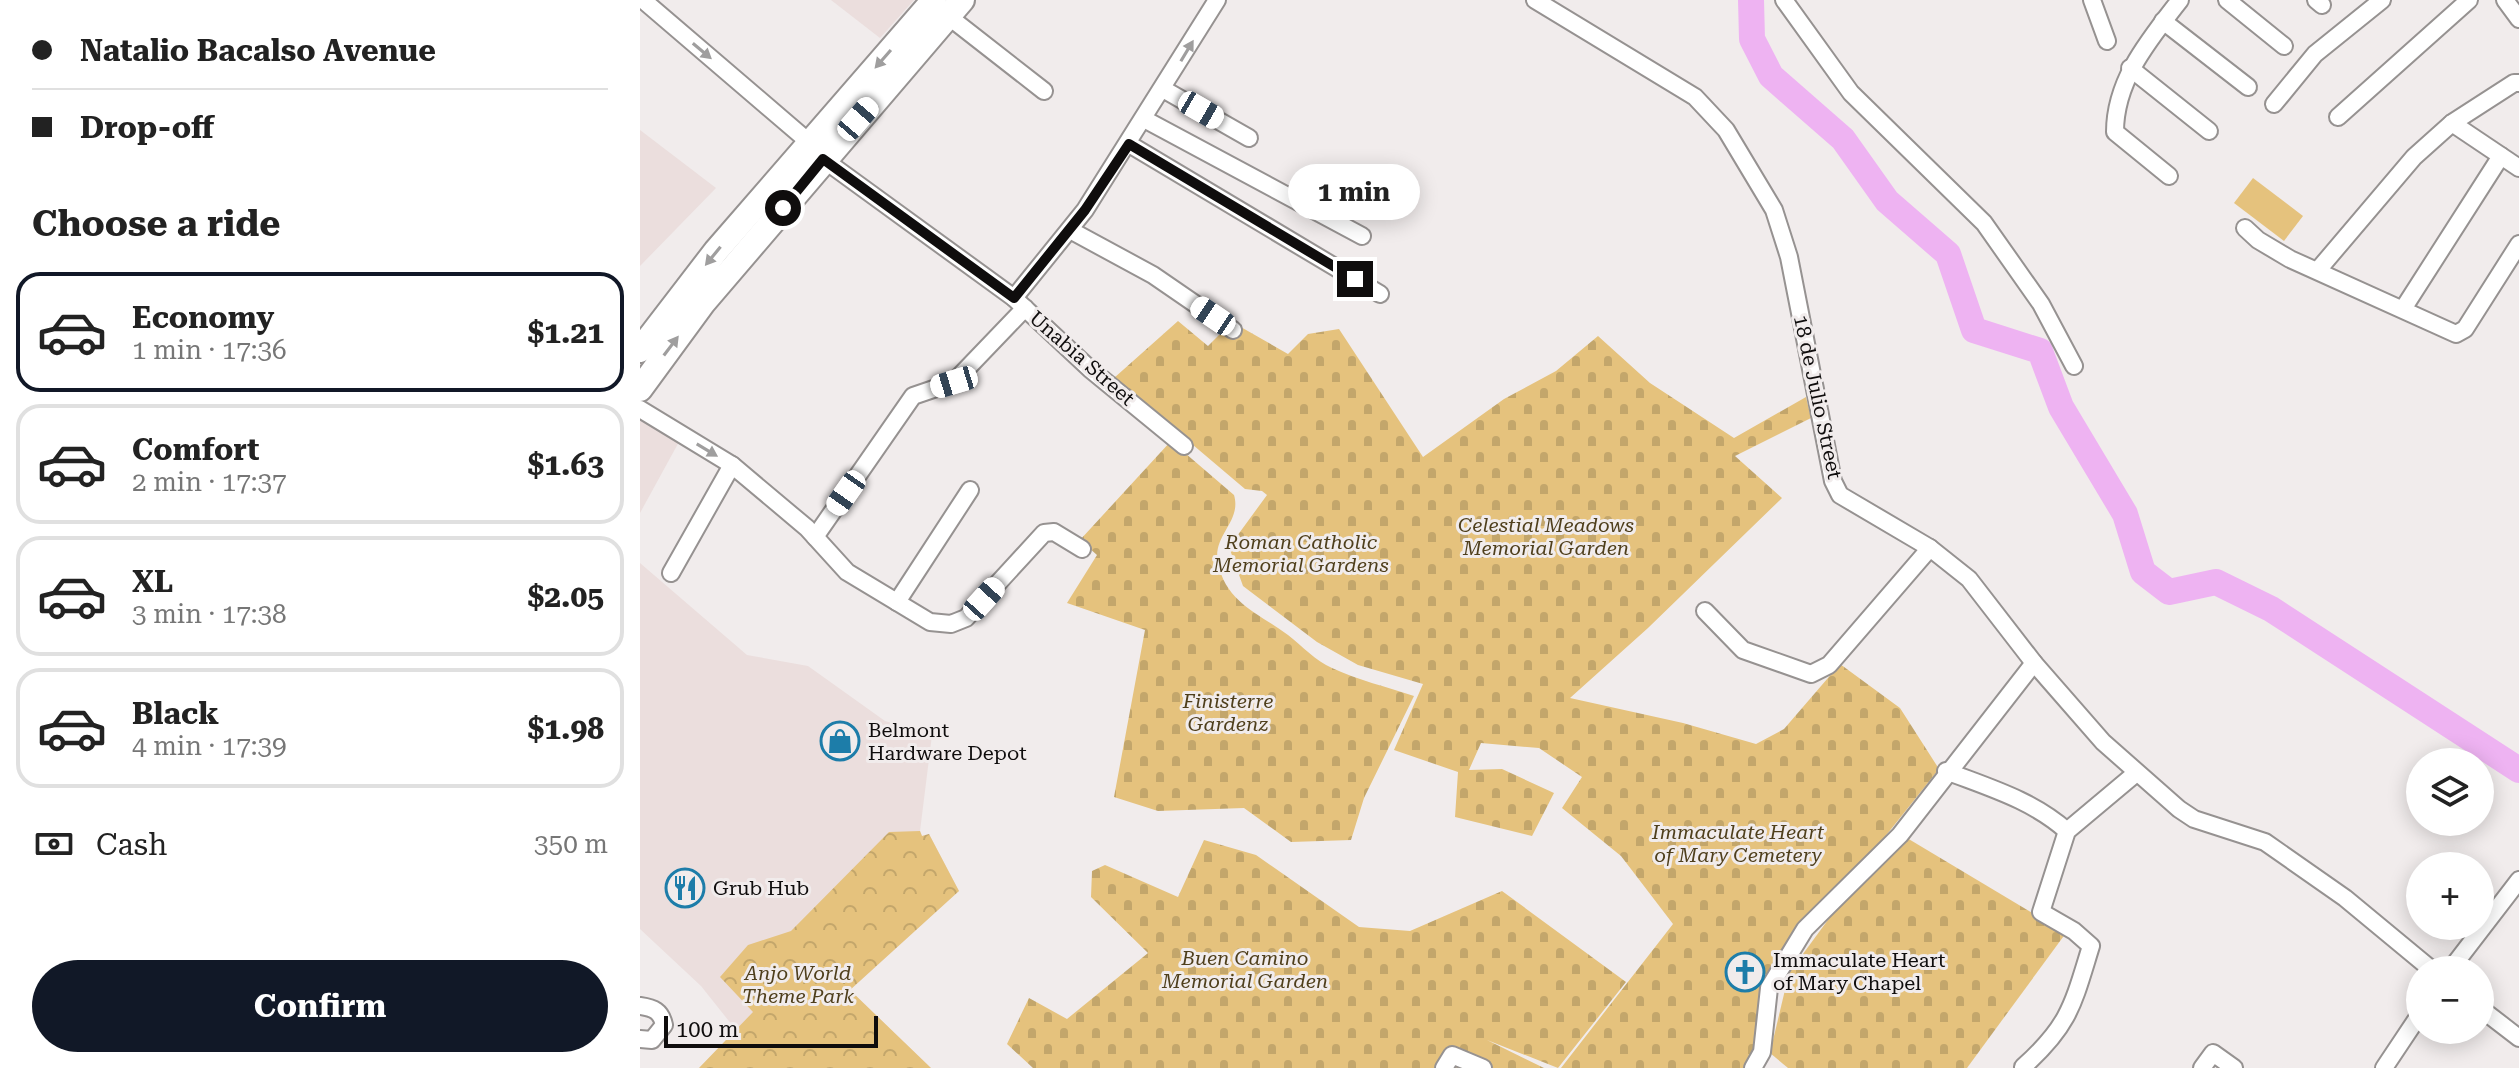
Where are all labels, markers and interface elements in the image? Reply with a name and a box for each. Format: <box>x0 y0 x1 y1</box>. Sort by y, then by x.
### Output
text: Natalio Bacalso Avenue <box>80 33 436 68</box>
one-way arrow <box>1179 40 1193 62</box>
one-way arrow <box>692 42 712 59</box>
one-way arrow <box>874 49 892 68</box>
car <box>1174 88 1228 132</box>
car <box>833 93 883 145</box>
text: Drop-off <box>80 110 214 145</box>
callout: 1 min <box>1289 163 1421 219</box>
text: 1 min <box>1318 177 1390 207</box>
route start <box>765 190 801 226</box>
text: Choose a ride <box>32 203 280 245</box>
one-way arrow <box>705 246 722 266</box>
route end <box>1337 261 1373 297</box>
car <box>1186 293 1240 339</box>
icon: car <box>36 296 108 368</box>
text: Economy <box>132 300 274 335</box>
street label: Unabia Street <box>1024 306 1140 411</box>
street label: 18 de Julio Street <box>1789 313 1847 482</box>
text: $1.21 <box>527 315 604 350</box>
text: 1 min · 17:36 <box>132 335 287 365</box>
one-way arrow <box>663 335 679 356</box>
car <box>928 364 980 400</box>
icon: car <box>36 428 108 500</box>
text: Comfort <box>132 432 259 467</box>
one-way arrow <box>696 442 718 456</box>
text: $1.63 <box>527 447 604 482</box>
car <box>822 466 870 520</box>
text: 2 min · 17:37 <box>132 467 287 497</box>
park label: Celestial Meadows Memorial Garden <box>1458 513 1634 560</box>
park label: Roman Catholic Memorial Gardens <box>1212 530 1389 577</box>
icon: car <box>36 560 108 632</box>
text: XL <box>132 564 173 599</box>
car <box>959 573 1009 625</box>
text: $2.05 <box>527 579 604 614</box>
text: 3 min · 17:38 <box>132 599 287 629</box>
park label: Finisterre Gardenz <box>1182 689 1273 736</box>
icon: car <box>36 692 108 764</box>
text: Black <box>132 696 219 731</box>
text: $1.98 <box>527 711 604 746</box>
place label: Belmont Hardware Depot <box>868 718 1027 765</box>
shop icon: Belmont Hardware Depot <box>819 720 861 762</box>
text: 4 min · 17:39 <box>132 731 287 761</box>
map controls <box>2406 748 2494 1044</box>
button: layers <box>2406 748 2494 836</box>
park label: Immaculate Heart of Mary Cemetery <box>1651 820 1825 867</box>
icon: cash <box>32 822 76 866</box>
text: Cash <box>96 827 167 862</box>
text: 350 m <box>534 829 608 859</box>
button: + <box>2406 852 2494 940</box>
restaurant icon: Grub Hub <box>664 867 706 909</box>
place label: Grub Hub <box>713 876 809 900</box>
park label: Buen Camino Memorial Garden <box>1161 946 1328 993</box>
place label: Immaculate Heart of Mary Chapel <box>1773 948 1946 995</box>
church icon: Immaculate Heart of Mary Chapel <box>1724 951 1766 993</box>
button: − <box>2406 956 2494 1044</box>
button: Confirm <box>32 960 608 1052</box>
park label: Anjo World Theme Park <box>742 961 854 1008</box>
scale bar <box>664 1012 878 1048</box>
text: 100 m <box>676 1017 739 1042</box>

